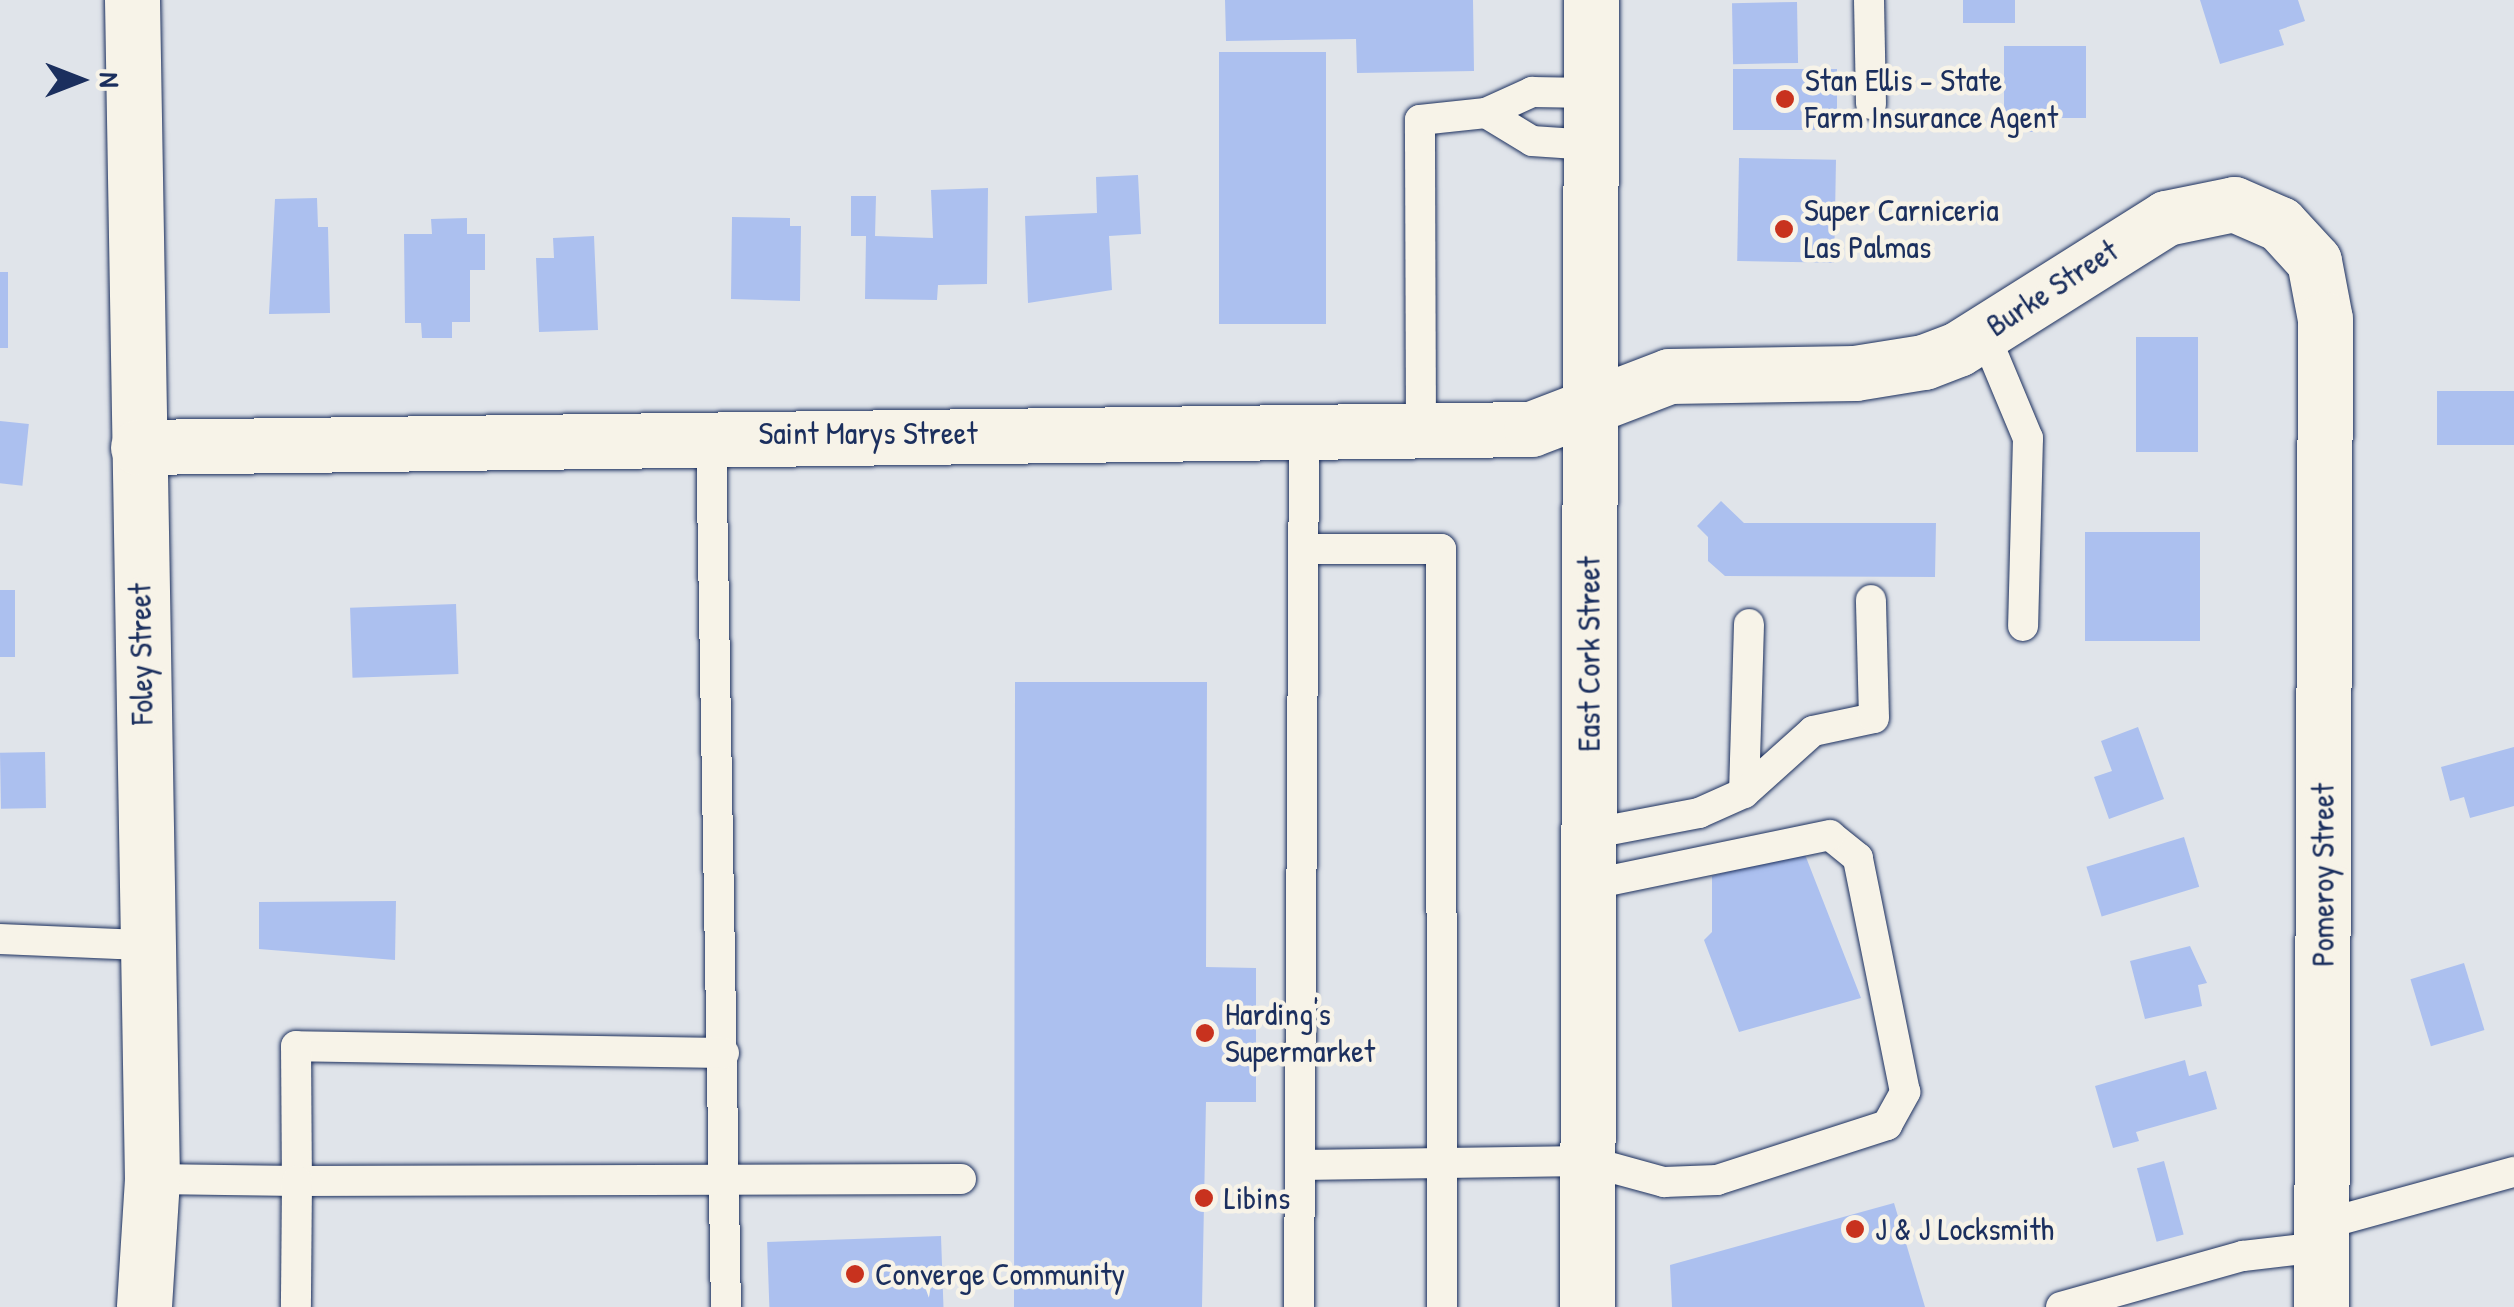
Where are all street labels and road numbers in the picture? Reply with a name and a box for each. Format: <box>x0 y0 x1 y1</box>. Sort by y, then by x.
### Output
street label: Burke Street <box>1979 231 2125 345</box>
street label: Saint Marys Street <box>759 414 977 452</box>
street label: East Cork Street <box>1570 556 1608 752</box>
street label: Foley Street <box>121 583 161 725</box>
street label: Pomeroy Street <box>2304 783 2342 967</box>

